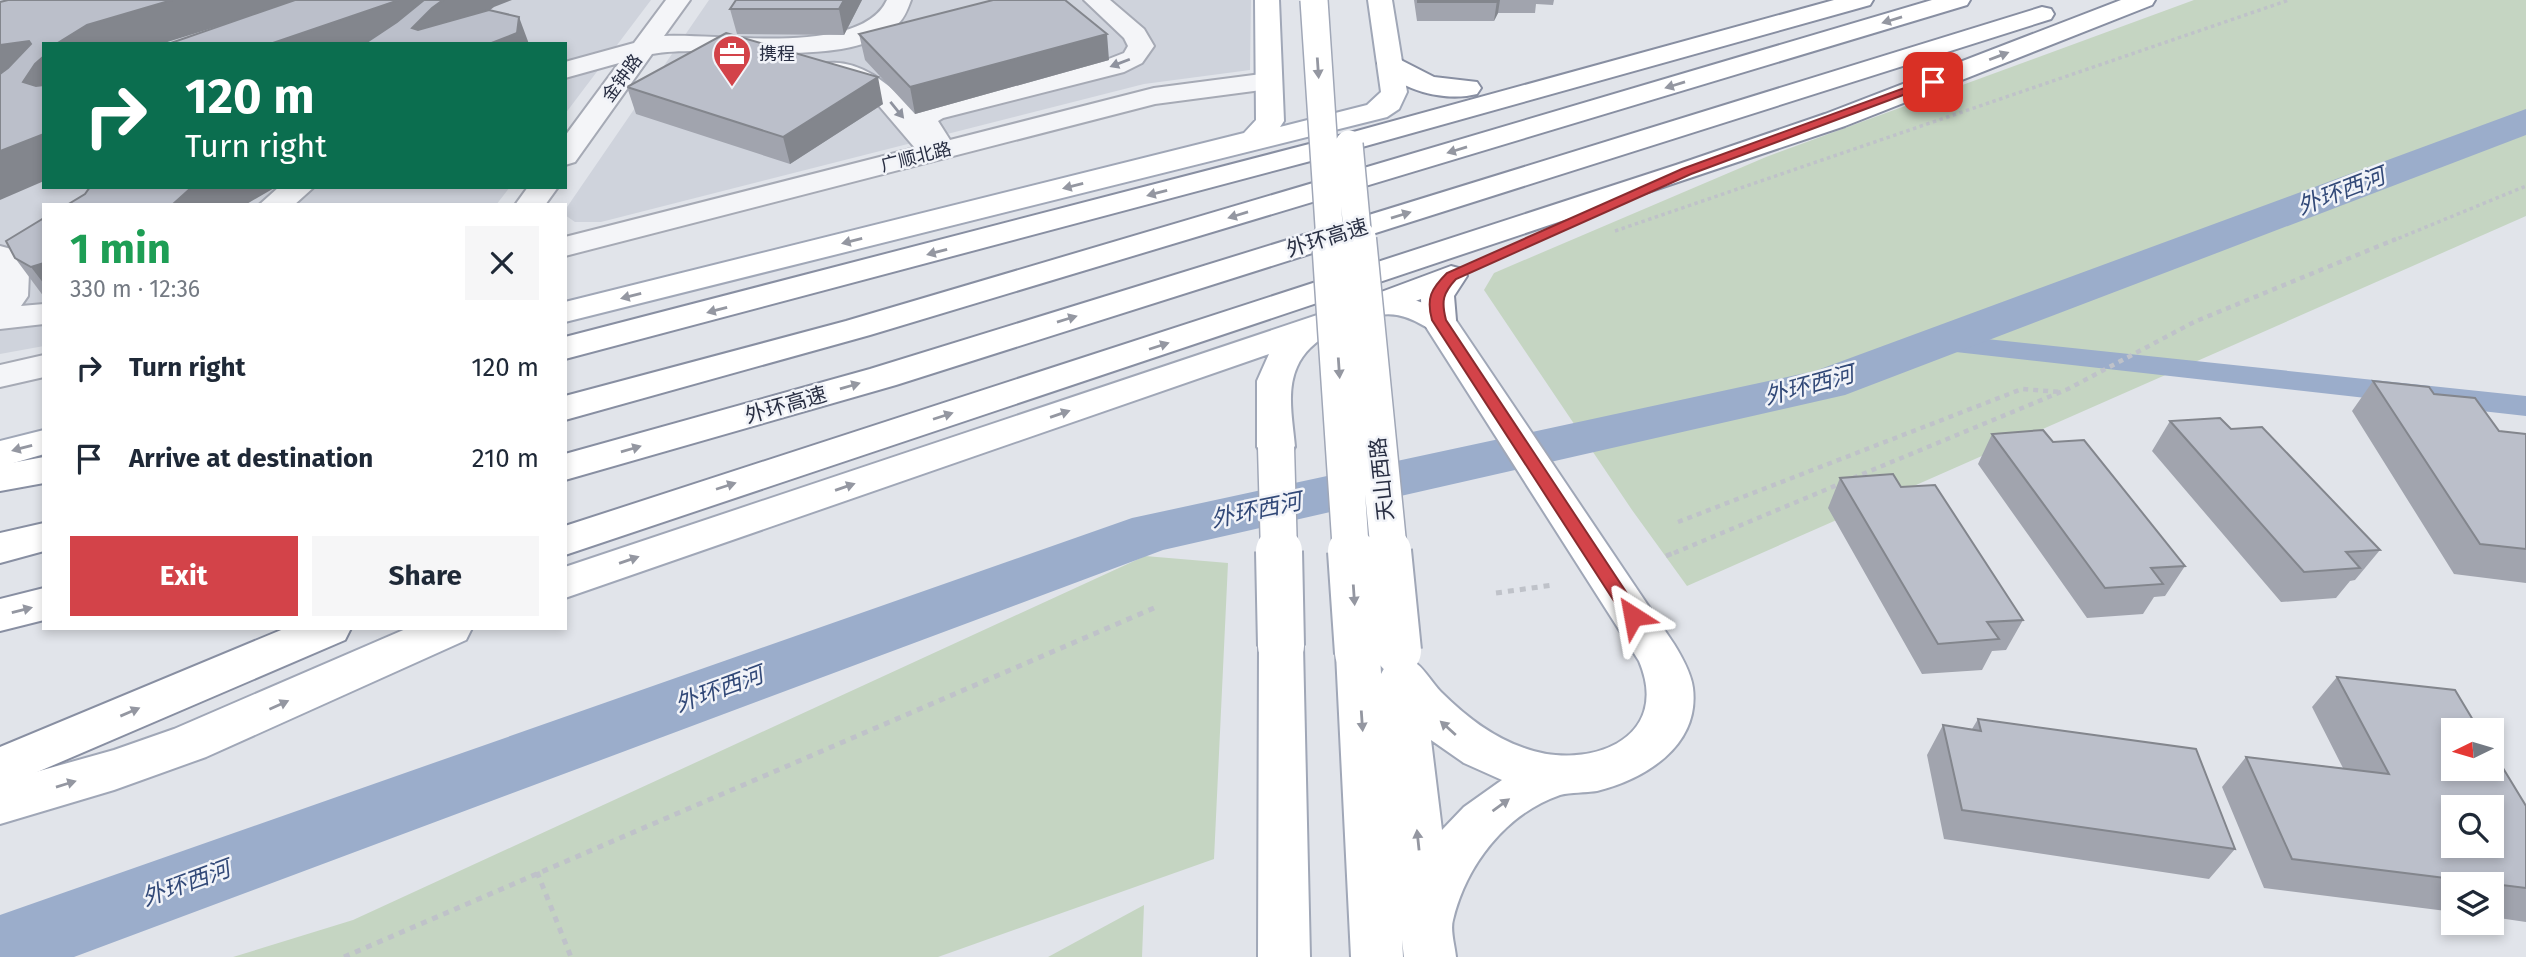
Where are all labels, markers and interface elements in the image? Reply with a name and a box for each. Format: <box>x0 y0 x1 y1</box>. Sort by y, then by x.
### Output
one-way arrow <box>1882 15 1903 25</box>
office icon: 携程 <box>711 33 753 88</box>
place label: 携程 <box>759 43 795 65</box>
street label: 金钟路 <box>597 50 647 106</box>
one-way arrow <box>1989 50 2010 61</box>
pin <box>1903 52 1963 112</box>
one-way arrow <box>1313 57 1324 79</box>
one-way arrow <box>1109 58 1130 69</box>
icon: arrive <box>1914 63 1952 101</box>
text: 120 m <box>185 67 315 126</box>
icon: right <box>70 70 161 161</box>
one-way arrow <box>1664 81 1685 91</box>
one-way arrow <box>889 101 904 119</box>
text: Turn right <box>185 127 327 165</box>
street label: 广顺北路 <box>878 138 954 176</box>
one-way arrow <box>1446 146 1467 156</box>
water label: 外环西河 <box>2293 160 2393 221</box>
one-way arrow <box>1062 181 1084 192</box>
one-way arrow <box>1146 188 1168 199</box>
one-way arrow <box>1391 209 1412 219</box>
one-way arrow <box>1228 210 1249 220</box>
street label: 外环高速 <box>1283 213 1371 263</box>
text: 1 min <box>70 224 171 274</box>
button: close <box>465 226 539 300</box>
one-way arrow <box>841 236 863 247</box>
one-way arrow <box>926 247 947 257</box>
text: 330 m · 12:36 <box>70 275 200 303</box>
one-way arrow <box>620 291 642 302</box>
one-way arrow <box>706 305 728 316</box>
one-way arrow <box>1057 313 1078 324</box>
one-way arrow <box>1149 340 1170 351</box>
icon: right <box>70 349 108 387</box>
text: Turn right <box>129 352 246 383</box>
text: 120 m <box>471 352 539 383</box>
one-way arrow <box>1334 358 1345 380</box>
water label: 外环西河 <box>1761 359 1861 410</box>
street label: 外环高速 <box>742 381 830 429</box>
one-way arrow <box>839 381 860 391</box>
one-way arrow <box>1050 408 1071 419</box>
one-way arrow <box>932 410 953 421</box>
street label: 天山西路 <box>1365 436 1399 522</box>
icon: arrive <box>70 440 108 478</box>
one-way arrow <box>11 443 33 454</box>
text: Arrive at destination <box>129 443 373 474</box>
text: 210 m <box>472 443 539 474</box>
one-way arrow <box>621 443 642 453</box>
one-way arrow <box>716 480 737 491</box>
one-way arrow <box>834 481 855 492</box>
water label: 外环西河 <box>1208 486 1308 533</box>
button: Exit <box>70 536 298 616</box>
button: Share <box>312 536 539 616</box>
one-way arrow <box>619 554 640 565</box>
position arrow <box>1596 579 1670 653</box>
one-way arrow <box>1349 585 1360 607</box>
one-way arrow <box>11 604 33 615</box>
water label: 外环西河 <box>671 659 771 718</box>
one-way arrow <box>268 699 289 710</box>
one-way arrow <box>120 706 141 717</box>
one-way arrow <box>1357 710 1368 732</box>
north arrow <box>2441 718 2504 780</box>
map controls <box>2441 718 2504 935</box>
one-way arrow <box>1439 721 1456 736</box>
one-way arrow <box>55 779 76 789</box>
button: search <box>2441 795 2504 858</box>
one-way arrow <box>1492 798 1510 812</box>
one-way arrow <box>1413 829 1424 851</box>
water label: 外环西河 <box>138 853 238 912</box>
button: layers <box>2441 872 2504 935</box>

